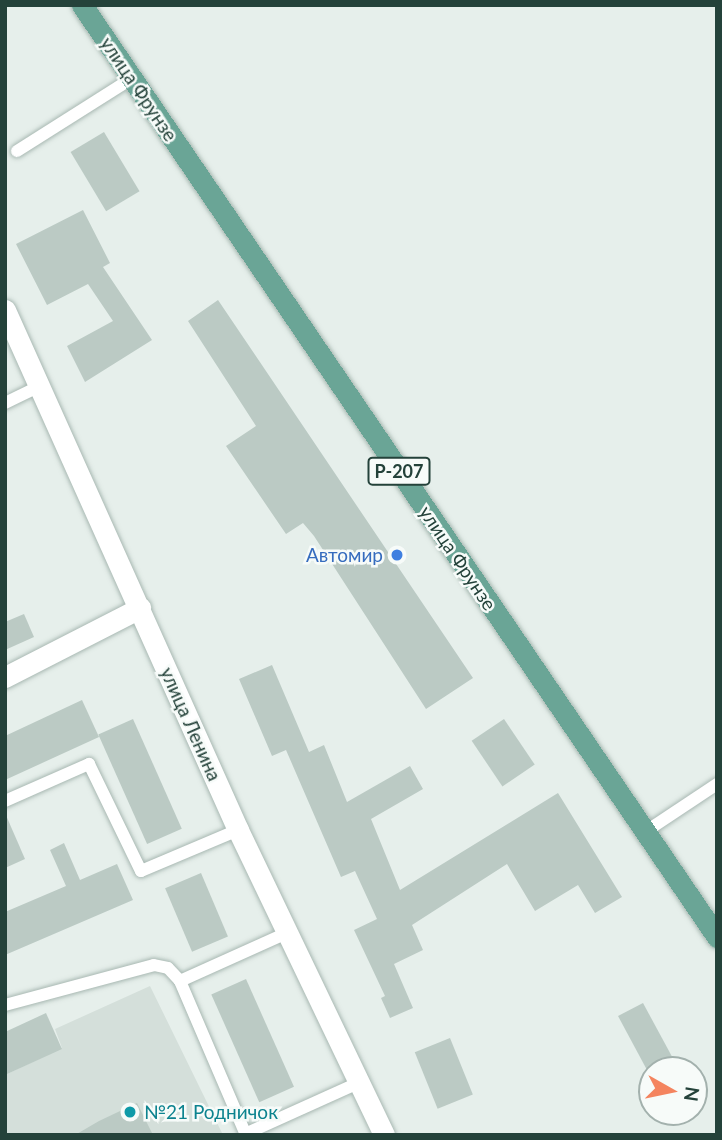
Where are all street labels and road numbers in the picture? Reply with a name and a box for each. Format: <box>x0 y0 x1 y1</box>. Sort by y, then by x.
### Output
street label: улица Фрунзе <box>96 33 182 145</box>
road number: Р-207 <box>368 457 430 486</box>
street label: улица Фрунзе <box>415 502 501 614</box>
street label: улица Ленина <box>156 664 226 784</box>

